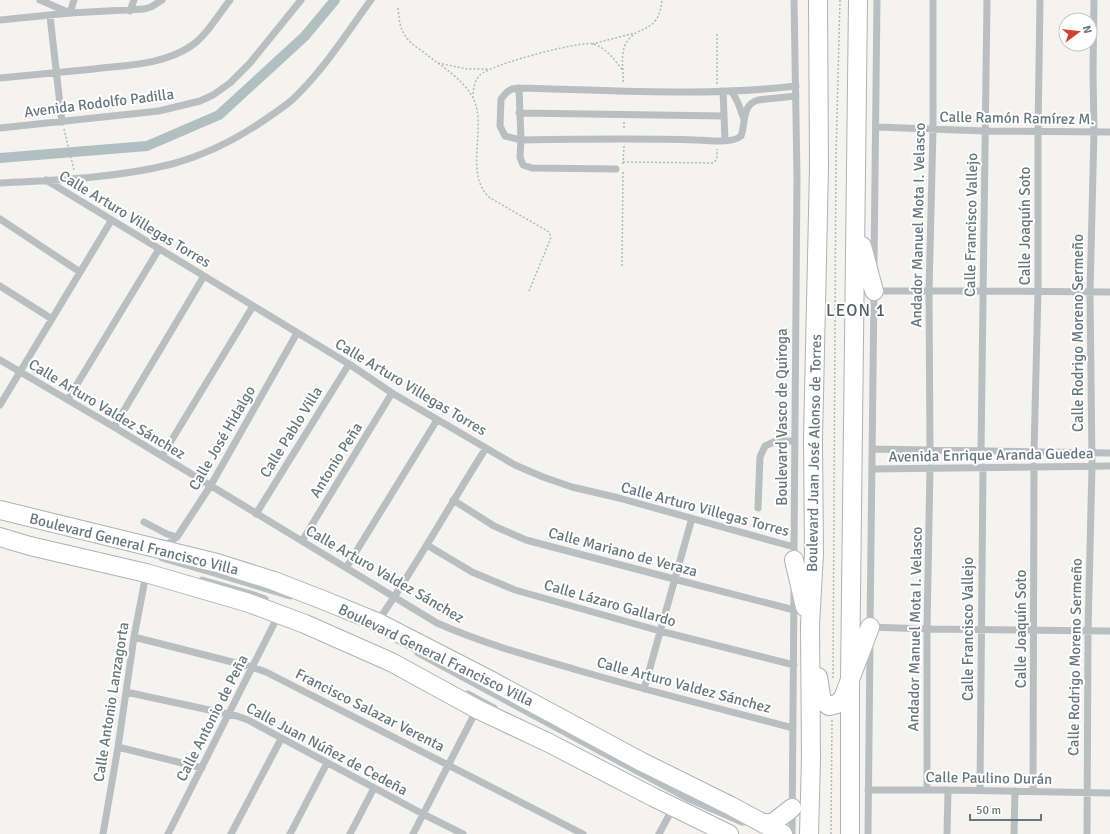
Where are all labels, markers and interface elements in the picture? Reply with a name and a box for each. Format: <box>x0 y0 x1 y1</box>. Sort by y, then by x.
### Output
north arrow <box>1058 12 1098 52</box>
text: N <box>1080 24 1094 35</box>
street label: Avenida Rodolfo Padilla <box>23 85 175 121</box>
street label: Calle Ramón Ramírez M. <box>939 108 1095 128</box>
street label: Andador Manuel Mota I. Velasco <box>907 122 929 328</box>
street label: Calle Francisco Vallejo <box>961 153 981 297</box>
street label: Calle Arturo Villegas Torres <box>56 167 214 272</box>
street label: Calle Joaquín Soto <box>1016 167 1034 285</box>
street label: Calle Rodrigo Moreno Sermeño <box>1069 234 1087 432</box>
district label: LEON 1 <box>826 300 886 321</box>
street label: Boulevard Vasco de Quiroga <box>773 328 791 506</box>
street label: Boulevard Juan José Alonso de Torres <box>803 333 825 572</box>
street label: Calle Arturo Villegas Torres <box>332 335 490 440</box>
street label: Calle Arturo Valdez Sánchez <box>25 355 189 463</box>
street label: Calle José Hidalgo <box>185 382 259 493</box>
street label: Calle Pablo Villa <box>256 383 326 481</box>
street label: Antonio Peña <box>306 419 366 501</box>
street label: Avenida Enrique Aranda Guedea <box>888 444 1094 466</box>
street label: Calle Arturo Villegas Torres <box>619 478 792 540</box>
street label: Boulevard General Francisco Villa <box>28 509 240 579</box>
street label: Calle Arturo Valdez Sánchez <box>303 521 468 627</box>
street label: Calle Mariano de Veraza <box>546 523 700 581</box>
street label: Andador Manuel Mota I. Velasco <box>904 526 926 732</box>
street label: Calle Francisco Vallejo <box>959 557 977 701</box>
street label: Calle Rodrigo Moreno Sermeño <box>1064 558 1086 756</box>
street label: Calle Joaquín Soto <box>1012 570 1030 688</box>
street label: Calle Lázaro Gallardo <box>542 576 678 631</box>
street label: Boulevard General Francisco Villa <box>336 600 536 710</box>
street label: Calle Antonio Lanzagorta <box>89 621 133 783</box>
street label: Calle Antonio de Peña <box>172 652 252 784</box>
street label: Calle Arturo Valdez Sánchez <box>595 653 773 717</box>
street label: Francisco Salazar Verenta <box>292 665 448 755</box>
street label: Calle Juan Núñez de Cedeña <box>243 699 411 799</box>
street label: Calle Paulino Durán <box>926 768 1052 788</box>
scale bar <box>970 796 1041 822</box>
text: 50 m <box>976 803 1001 818</box>

